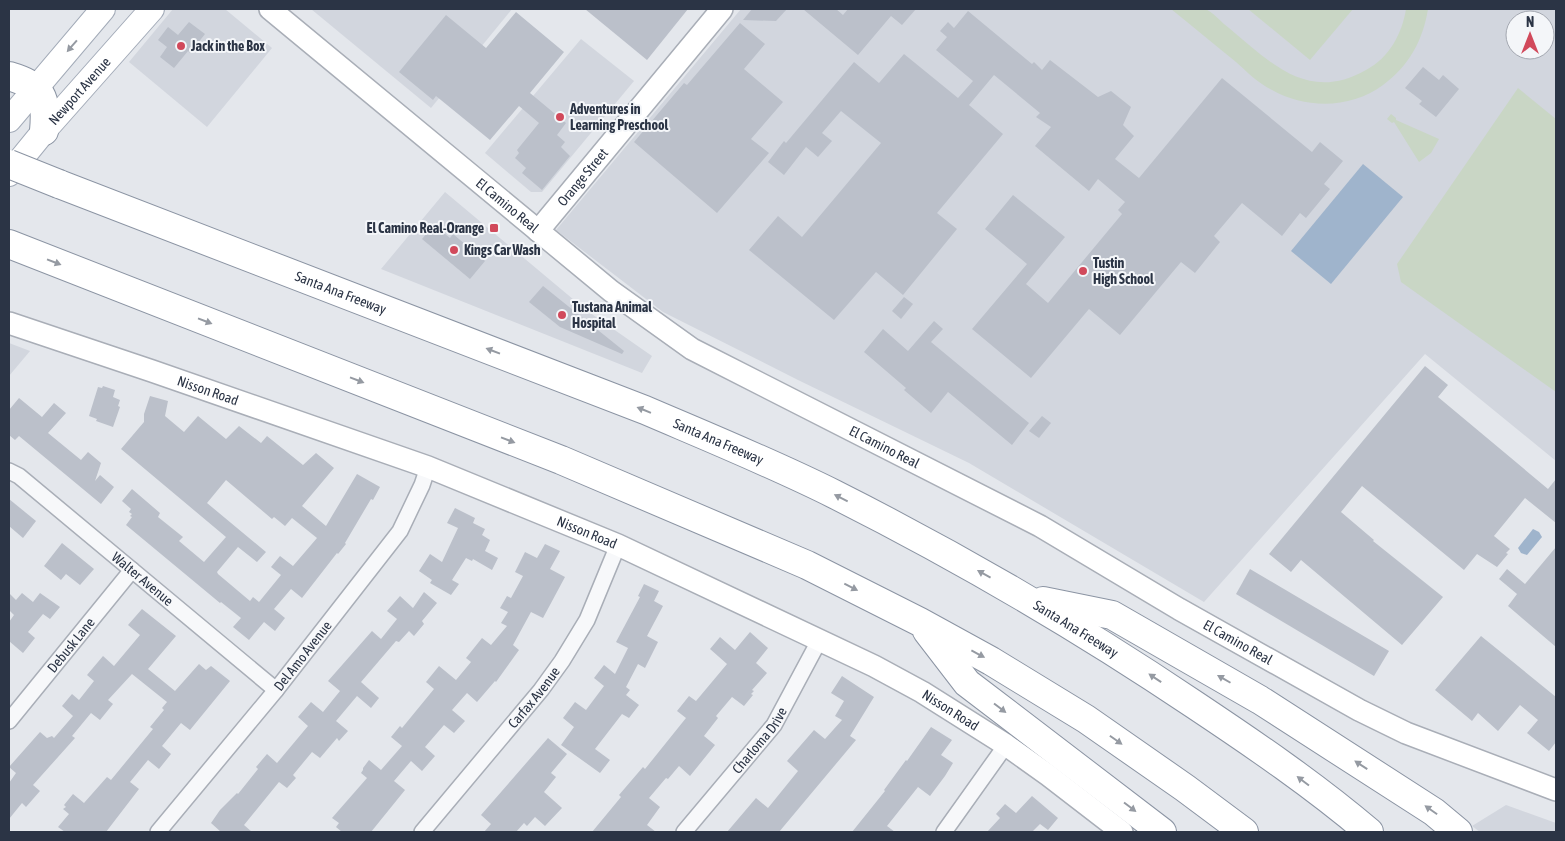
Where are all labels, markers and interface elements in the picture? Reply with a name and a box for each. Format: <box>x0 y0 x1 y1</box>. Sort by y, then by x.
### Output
north arrow <box>1505 10 1555 60</box>
text: N <box>1526 14 1534 30</box>
place label: Jack in the Box <box>190 38 265 54</box>
one-way arrow <box>66 39 77 52</box>
marker: Jack in the Box <box>175 40 187 52</box>
street label: Newport Avenue <box>45 54 114 128</box>
place label: Adventures in Learning Preschool <box>569 101 669 133</box>
marker: Adventures in Learning Preschool <box>554 111 566 123</box>
street label: Orange Street <box>554 145 611 209</box>
street label: El Camino Real <box>473 175 542 236</box>
place label: El Camino Real-Orange <box>367 220 484 236</box>
marker: El Camino Real-Orange <box>488 222 500 234</box>
place label: Kings Car Wash <box>464 242 541 258</box>
marker: Kings Car Wash <box>448 244 460 256</box>
place label: Tustin High School <box>1093 255 1154 287</box>
one-way arrow <box>47 258 62 266</box>
marker: Tustin High School <box>1077 265 1089 277</box>
street label: Santa Ana Freeway <box>293 268 389 318</box>
place label: Tustana Animal Hospital <box>572 299 652 331</box>
marker: Tustana Animal Hospital <box>556 309 568 321</box>
one-way arrow <box>198 318 213 325</box>
one-way arrow <box>485 347 500 355</box>
street label: Nisson Road <box>175 372 240 408</box>
one-way arrow <box>350 377 364 385</box>
one-way arrow <box>637 405 651 413</box>
street label: Santa Ana Freeway <box>671 415 766 468</box>
street label: El Camino Real <box>847 422 922 472</box>
one-way arrow <box>501 436 515 444</box>
one-way arrow <box>833 494 848 502</box>
street label: Nisson Road <box>555 513 619 552</box>
street label: Walter Avenue <box>109 549 177 609</box>
one-way arrow <box>976 570 991 578</box>
one-way arrow <box>844 583 858 591</box>
street label: Santa Ana Freeway <box>1031 597 1121 661</box>
street label: Debusk Lane <box>44 614 98 676</box>
street label: El Camino Real <box>1201 616 1276 668</box>
street label: Del Amo Avenue <box>270 618 335 694</box>
one-way arrow <box>971 650 985 658</box>
street label: Carfax Avenue <box>505 664 563 731</box>
one-way arrow <box>1149 674 1162 683</box>
one-way arrow <box>1217 675 1230 684</box>
street label: Nisson Road <box>919 686 982 734</box>
one-way arrow <box>993 703 1006 714</box>
street label: Charloma Drive <box>729 704 790 777</box>
one-way arrow <box>1109 735 1123 745</box>
one-way arrow <box>1355 761 1368 770</box>
one-way arrow <box>1296 776 1310 786</box>
one-way arrow <box>1123 801 1136 812</box>
one-way arrow <box>1425 805 1438 815</box>

